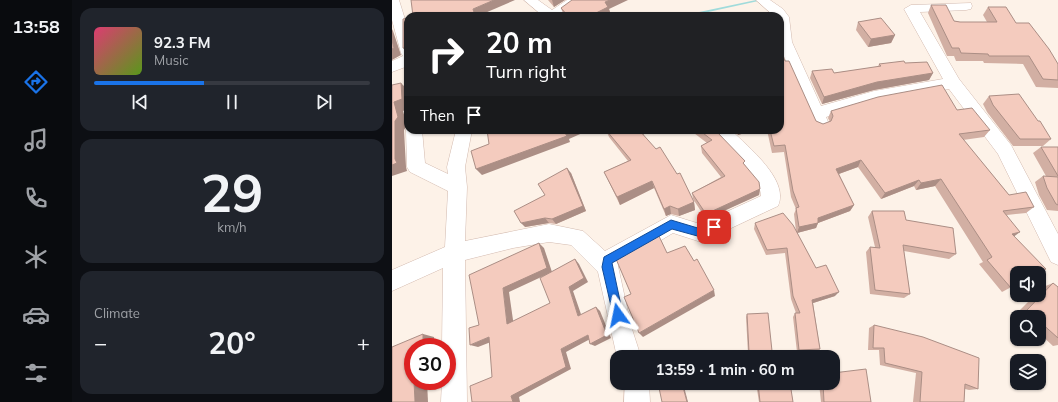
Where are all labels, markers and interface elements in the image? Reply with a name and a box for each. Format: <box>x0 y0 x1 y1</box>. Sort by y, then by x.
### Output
text: 13:58 <box>12 15 60 38</box>
text: 20 m <box>486 25 552 60</box>
icon: right <box>420 28 472 80</box>
text: 92.3 FM <box>154 33 210 52</box>
text: Music <box>154 52 189 68</box>
text: Turn right <box>486 60 566 83</box>
icon: directions <box>22 68 50 96</box>
icon: previous <box>129 91 151 113</box>
icon: pause <box>221 91 243 113</box>
icon: next <box>313 91 335 113</box>
icon: arrive <box>463 104 485 126</box>
text: Then <box>420 106 455 125</box>
icon: music <box>22 126 50 154</box>
text: 29 <box>201 160 263 225</box>
icon: phone <box>22 184 50 212</box>
pin <box>697 210 731 244</box>
icon: arrive <box>703 216 725 238</box>
text: km/h <box>217 219 247 235</box>
icon: climate <box>22 243 50 271</box>
map controls <box>1010 266 1046 390</box>
button: sound <box>1010 266 1046 302</box>
position arrow <box>597 294 639 336</box>
icon: car <box>22 301 50 329</box>
text: Climate <box>94 305 140 321</box>
button: search <box>1010 310 1046 346</box>
text: 20° <box>208 324 256 362</box>
text: − <box>94 329 107 357</box>
text: + <box>357 329 370 357</box>
speed limit sign: 30 <box>404 338 456 390</box>
button: layers <box>1010 354 1046 390</box>
icon: filters <box>22 359 50 387</box>
text: 13:59 · 1 min · 60 m <box>656 360 794 379</box>

